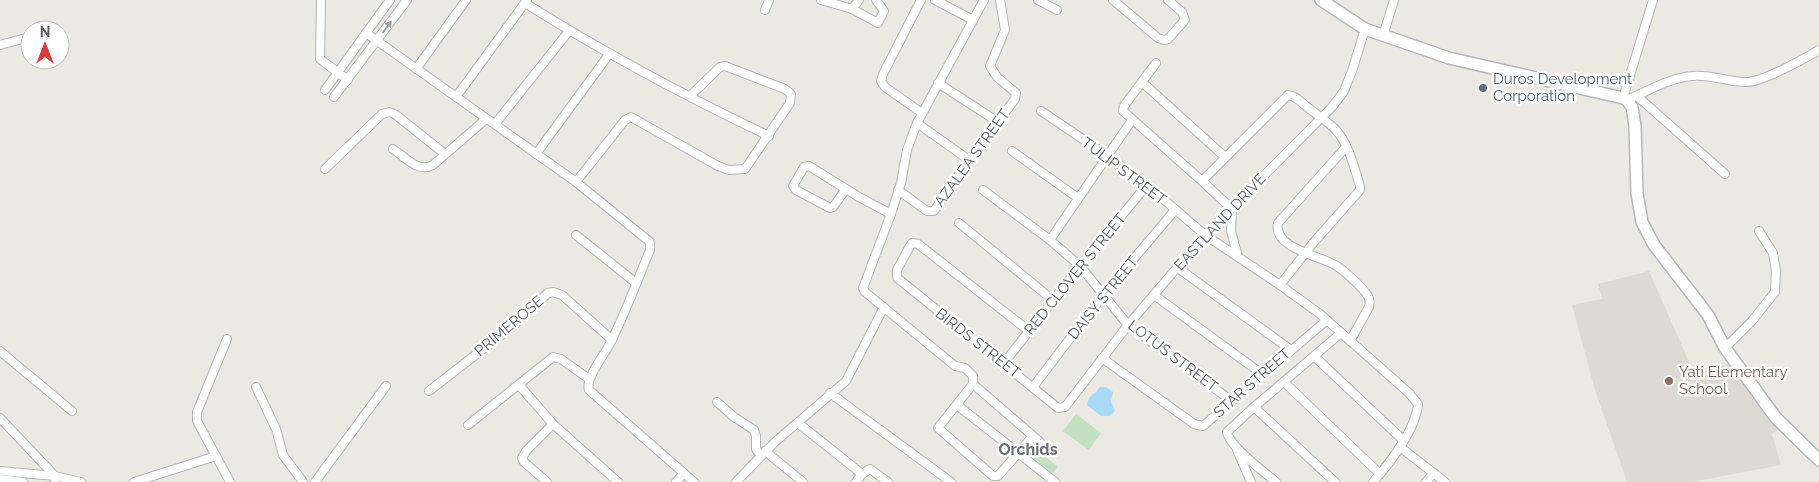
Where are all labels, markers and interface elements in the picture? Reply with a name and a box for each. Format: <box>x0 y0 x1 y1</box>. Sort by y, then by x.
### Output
north arrow <box>20 20 70 70</box>
one-way arrow <box>382 20 392 34</box>
text: N <box>40 24 50 40</box>
place label: Duros Development Corporation <box>1493 70 1632 105</box>
marker: Duros Development Corporation <box>1477 82 1489 94</box>
street label: AZALEA STREET <box>930 106 1014 210</box>
street label: TULIP STREET <box>1078 133 1170 209</box>
street label: EASTLAND DRIVE <box>1170 170 1270 274</box>
street label: RED CLOVER STREET <box>1020 210 1130 338</box>
street label: DAISY STREET <box>1064 253 1142 343</box>
street label: PRIMEROSE <box>471 292 547 360</box>
street label: BIRDS STREET <box>932 304 1024 382</box>
street label: LOTUS STREET <box>1124 316 1222 396</box>
street label: STAR STREET <box>1210 345 1294 421</box>
place label: Yati Elementary School <box>1679 363 1788 398</box>
marker: Yati Elementary School <box>1663 375 1675 387</box>
district label: Orchids <box>998 440 1058 459</box>

